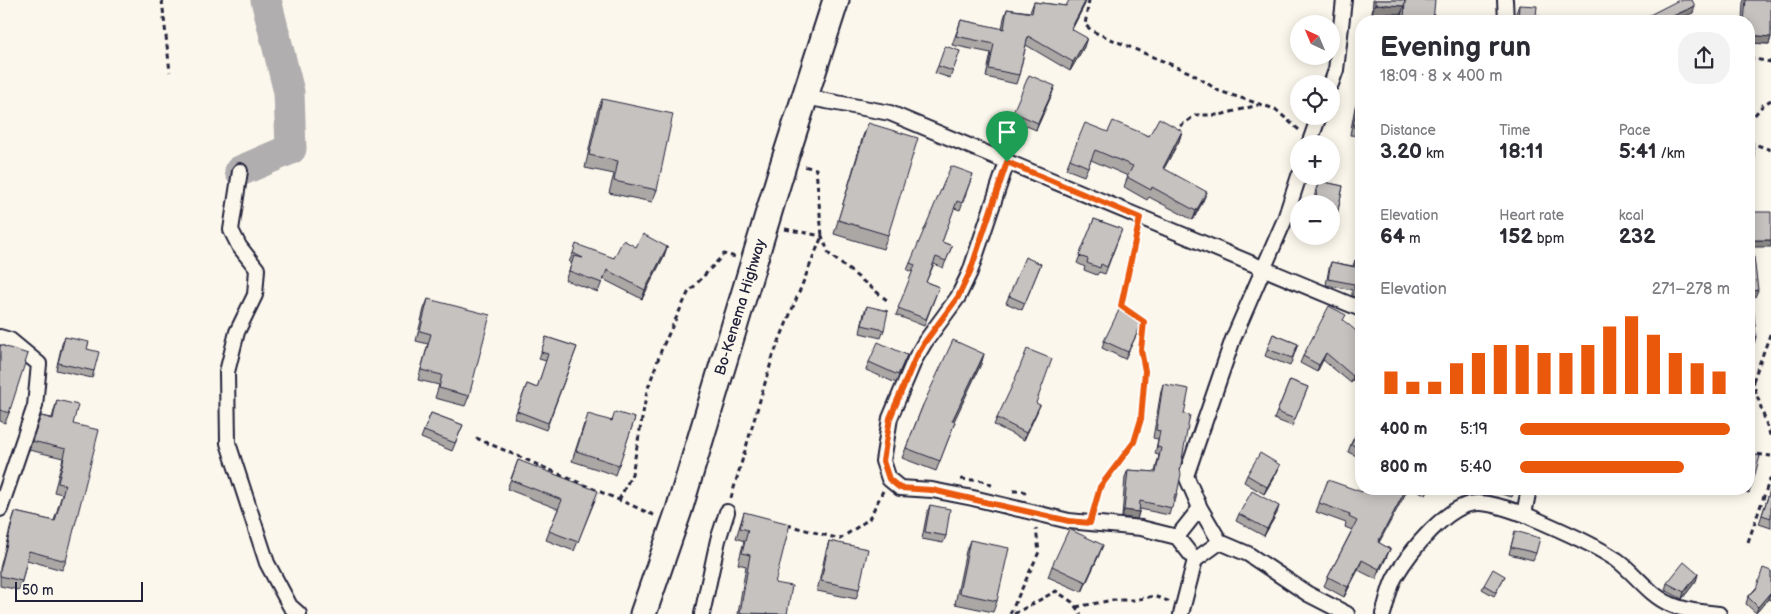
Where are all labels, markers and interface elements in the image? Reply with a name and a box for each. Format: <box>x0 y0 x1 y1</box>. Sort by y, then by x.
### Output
north arrow <box>1290 15 1340 65</box>
map controls <box>1290 15 1340 245</box>
text: Evening run <box>1380 31 1531 64</box>
button: share <box>1678 32 1730 84</box>
text: 18:09 · 8 × 400 m <box>1380 67 1503 86</box>
button: locate <box>1290 75 1340 125</box>
pin <box>986 111 1028 162</box>
icon: arrive <box>993 118 1021 146</box>
text: Distance <box>1380 122 1436 139</box>
text: Time <box>1499 122 1530 139</box>
text: Pace <box>1619 122 1651 139</box>
button: + <box>1290 135 1340 185</box>
text: 3.20 <box>1380 139 1422 164</box>
text: 18:11 <box>1499 139 1544 164</box>
text: 5:41 <box>1619 139 1657 164</box>
text: km <box>1422 145 1444 162</box>
text: /km <box>1657 145 1685 162</box>
button: − <box>1290 195 1340 245</box>
text: Elevation <box>1380 207 1438 224</box>
text: Heart rate <box>1499 207 1564 224</box>
text: kcal <box>1619 207 1644 224</box>
text: 64 <box>1380 224 1405 249</box>
text: 152 <box>1499 224 1533 249</box>
text: 232 <box>1619 224 1656 249</box>
text: m <box>1405 230 1420 247</box>
text: bpm <box>1533 230 1564 247</box>
street label: Bo-Kenema Highway <box>711 236 770 378</box>
text: Elevation <box>1380 280 1447 299</box>
text: 271–278 m <box>1652 280 1730 299</box>
text: 400 m <box>1380 420 1427 439</box>
text: 5:19 <box>1460 420 1488 439</box>
text: 800 m <box>1380 458 1428 477</box>
text: 5:40 <box>1460 458 1492 477</box>
scale bar <box>15 579 142 602</box>
text: 50 m <box>22 582 54 599</box>

